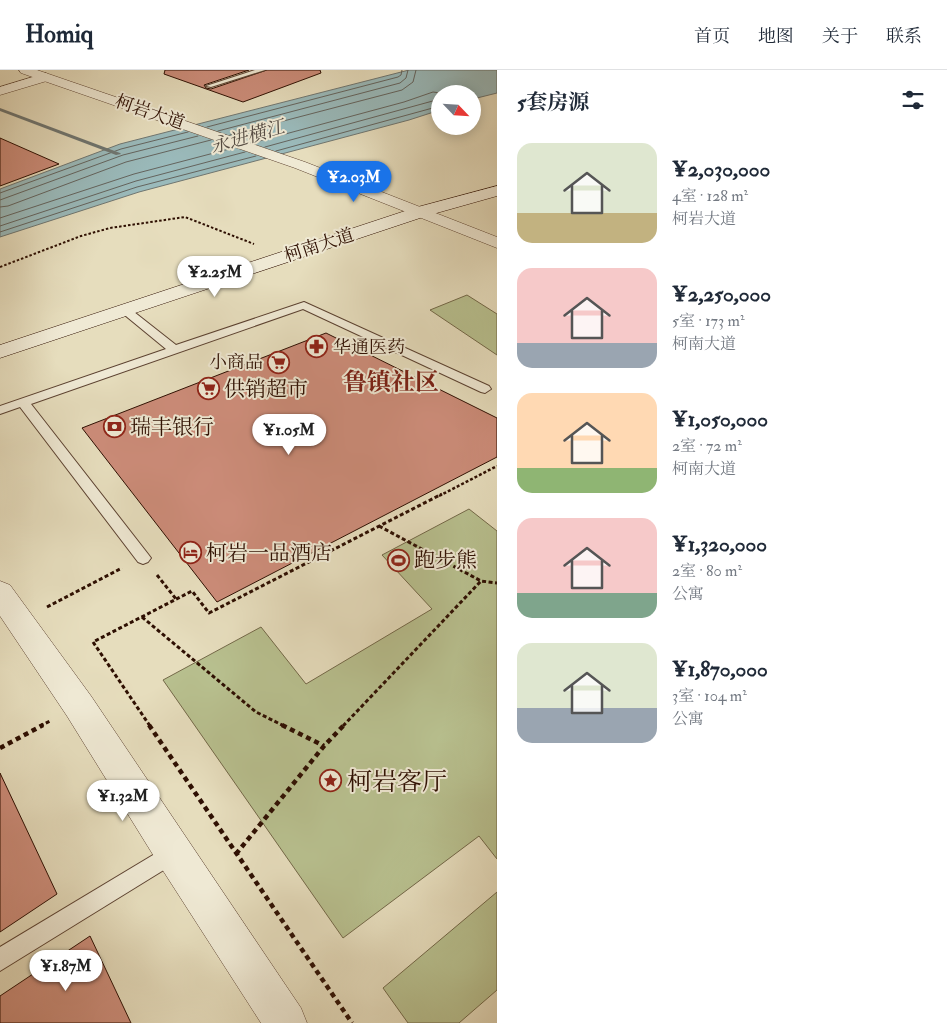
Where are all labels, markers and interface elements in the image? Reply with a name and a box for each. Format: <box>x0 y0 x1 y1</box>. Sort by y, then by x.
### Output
text: Homiq <box>25 19 93 50</box>
text: 首页 <box>694 25 730 48</box>
text: 地图 <box>758 25 794 48</box>
text: 关于 <box>822 25 858 48</box>
text: 联系 <box>886 25 922 48</box>
north arrow <box>431 85 481 135</box>
map controls <box>431 85 481 135</box>
icon: filters <box>899 86 927 114</box>
text: 5套房源 <box>517 89 589 116</box>
street label: 柯岩大道 <box>112 90 188 135</box>
water label: 永进横江 <box>207 114 290 159</box>
text: ¥2,030,000 <box>672 156 770 183</box>
pin: ¥2.03M <box>313 160 395 203</box>
icon: home <box>557 163 617 223</box>
text: ¥2.03M <box>327 167 381 187</box>
text: 4室 · 128 m² <box>672 186 748 206</box>
text: 柯岩大道 <box>672 209 736 229</box>
street label: 柯南大道 <box>281 223 357 268</box>
pin: ¥2.25M <box>174 256 256 298</box>
text: ¥2.25M <box>188 262 242 282</box>
text: ¥2,250,000 <box>672 281 771 308</box>
icon: home <box>557 288 617 348</box>
text: 5室 · 173 m² <box>672 311 744 331</box>
text: 柯南大道 <box>672 334 736 354</box>
pharmacy icon: 华通医药 <box>305 335 329 359</box>
place label: 华通医药 <box>333 336 405 359</box>
supermarket icon: 小商品 <box>267 350 291 374</box>
place label: 小商品 <box>209 351 263 374</box>
district label: 鲁镇社区 <box>343 367 439 398</box>
place label: 供销超市 <box>224 376 308 403</box>
supermarket icon: 供销超市 <box>196 377 220 401</box>
text: ¥1,050,000 <box>672 406 768 433</box>
icon: home <box>557 413 617 473</box>
place label: 瑞丰银行 <box>130 414 214 441</box>
pin: ¥1.05M <box>248 414 330 456</box>
bank icon: 瑞丰银行 <box>102 415 126 439</box>
text: ¥1.05M <box>263 420 315 440</box>
text: 2室 · 72 m² <box>672 436 742 456</box>
text: 柯南大道 <box>672 459 736 479</box>
text: ¥1,320,000 <box>672 531 767 558</box>
icon: home <box>557 538 617 598</box>
place label: 柯岩一品酒店 <box>206 540 332 567</box>
hotel icon: 柯岩一品酒店 <box>178 541 202 565</box>
place label: 跑步熊 <box>414 547 477 574</box>
sports icon: 跑步熊 <box>386 548 410 572</box>
text: 2室 · 80 m² <box>672 561 742 581</box>
text: 公寓 <box>672 584 704 604</box>
text: ¥1,870,000 <box>672 656 768 683</box>
icon: home <box>557 663 617 723</box>
text: 3室 · 104 m² <box>672 686 747 706</box>
text: 公寓 <box>672 709 704 729</box>
place label: 柯岩客厅 <box>347 767 447 798</box>
place icon: 柯岩客厅 <box>319 769 343 793</box>
pin: ¥1.32M <box>82 780 164 822</box>
text: ¥1.32M <box>98 786 148 806</box>
pin: ¥1.87M <box>25 950 107 992</box>
text: ¥1.87M <box>40 956 92 976</box>

